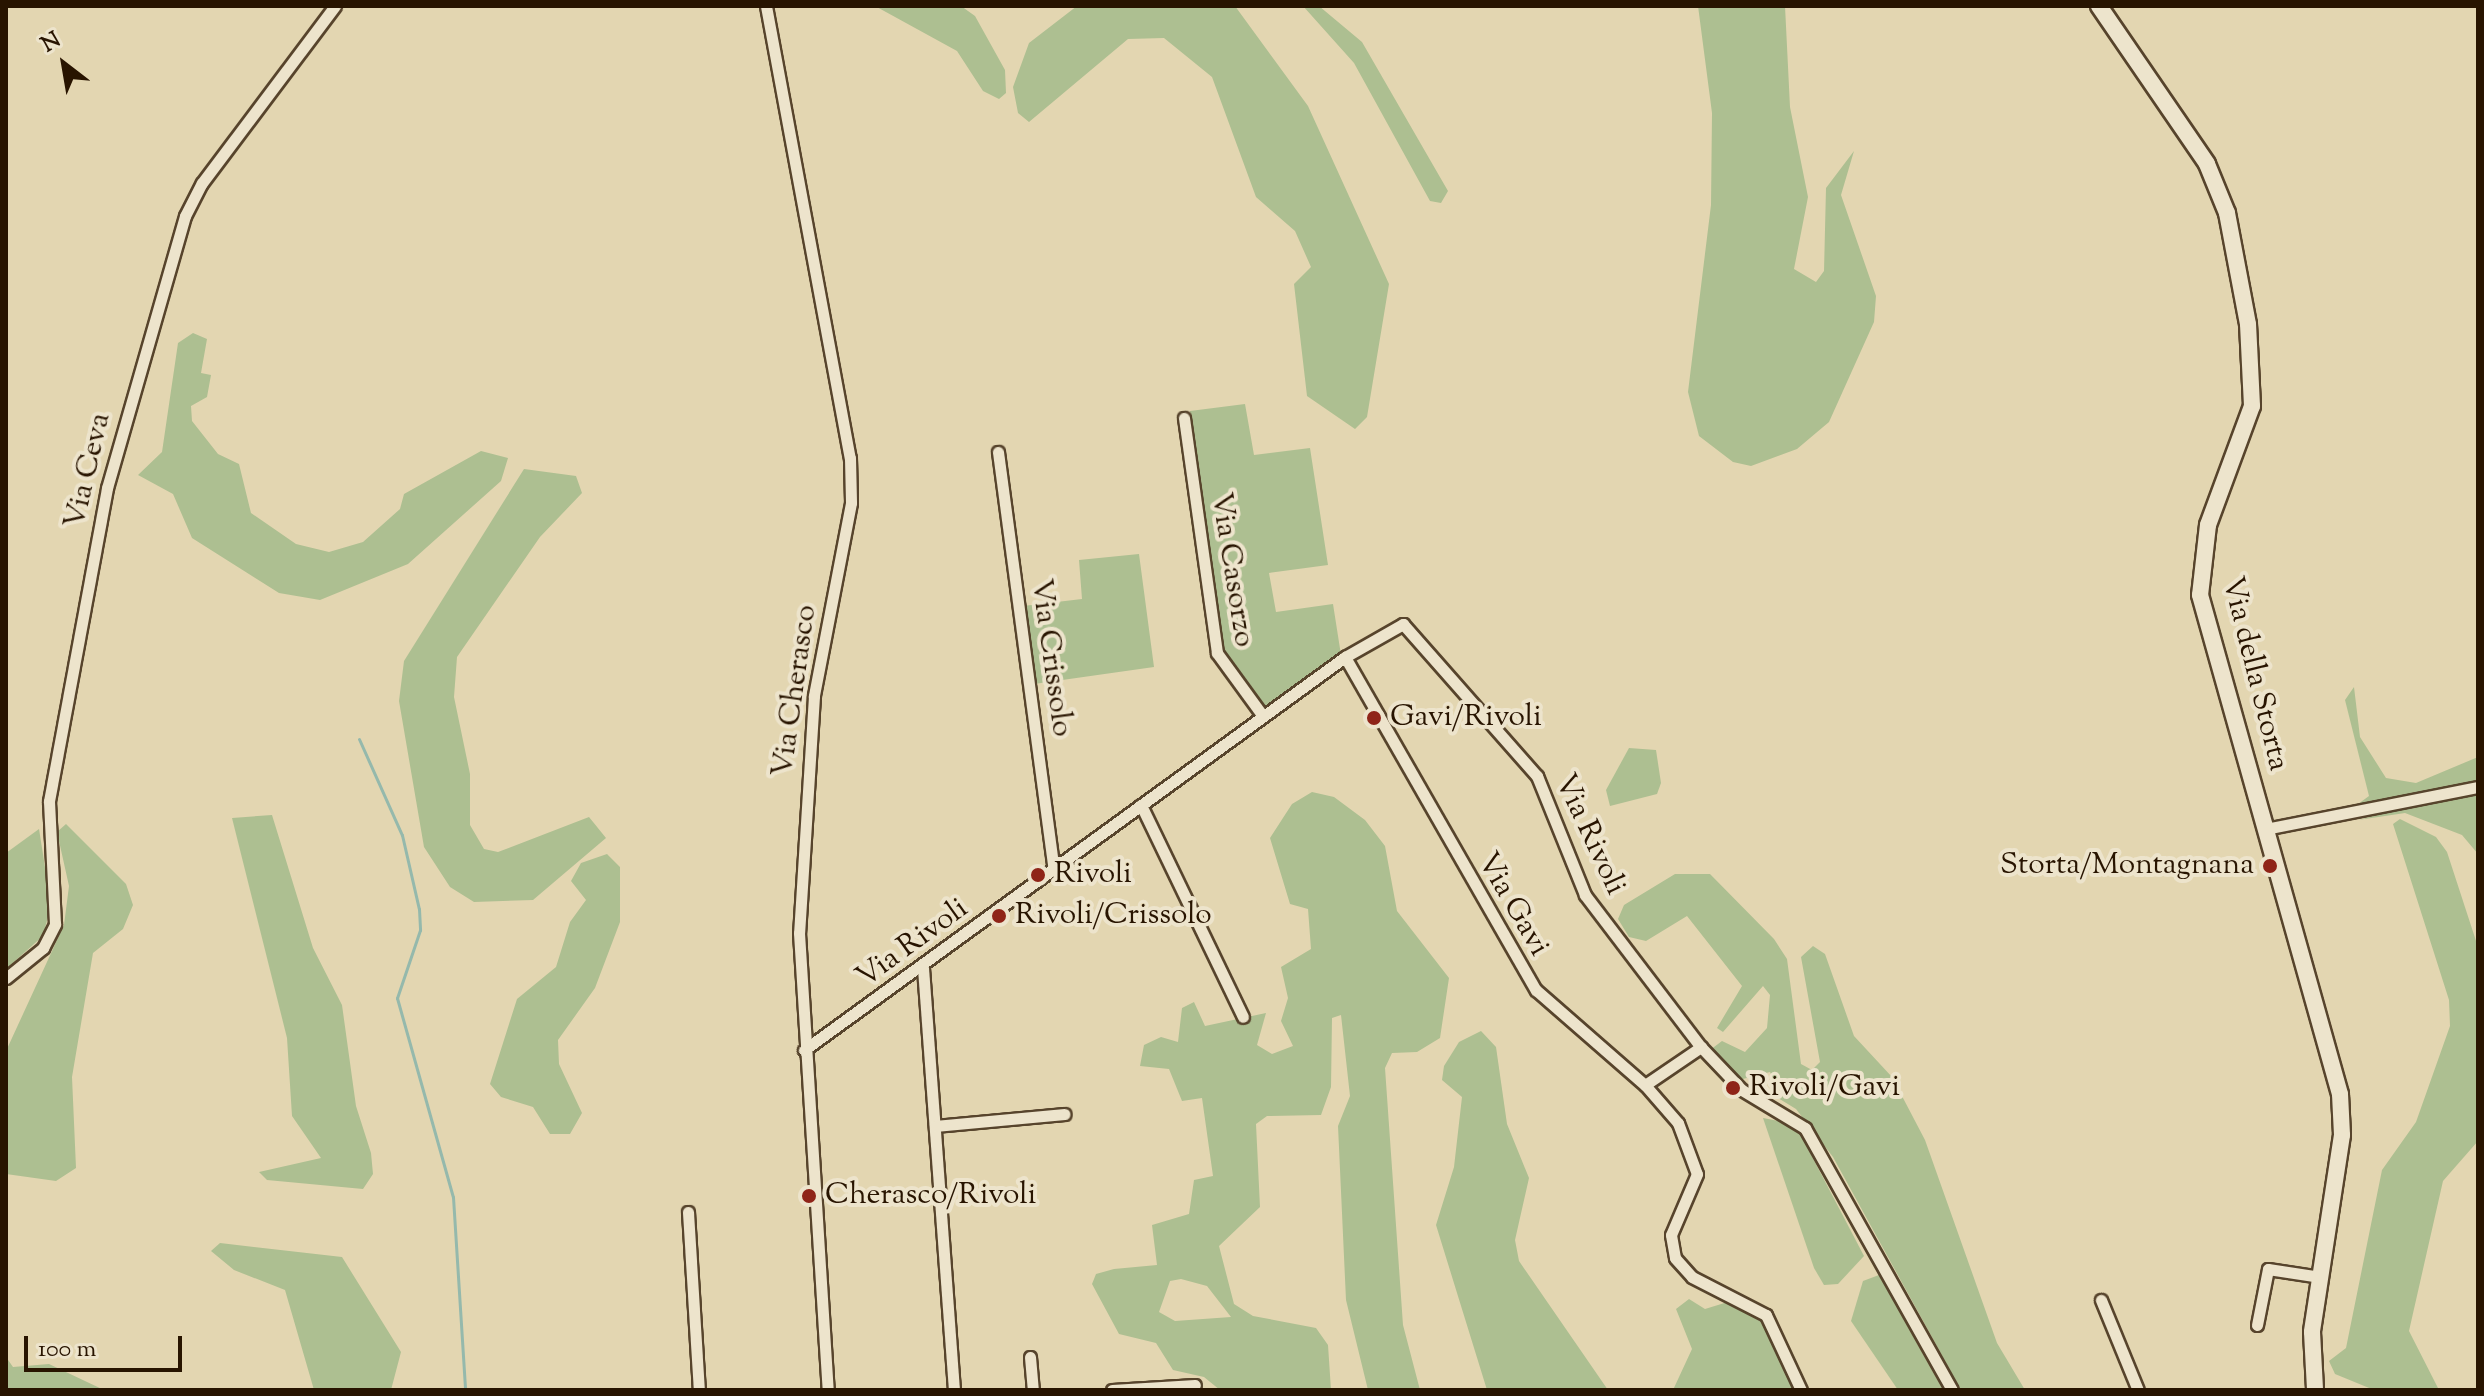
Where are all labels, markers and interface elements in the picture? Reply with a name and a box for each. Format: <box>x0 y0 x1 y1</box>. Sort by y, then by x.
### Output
north arrow <box>24 24 104 104</box>
text: N <box>36 25 67 62</box>
street label: Via Ceva <box>58 410 120 532</box>
street label: Via Casorzo <box>1201 490 1261 650</box>
street label: Via della Storta <box>2213 573 2295 775</box>
street label: Via Crissolo <box>1021 577 1079 739</box>
street label: Via Cherasco <box>766 603 826 779</box>
place label: Gavi/Rivoli <box>1390 700 1542 736</box>
marker: Gavi/Rivoli <box>1365 709 1383 727</box>
street label: Via Rivoli <box>1545 769 1633 901</box>
street label: Via Gavi <box>1468 847 1556 963</box>
place label: Storta/Montagnana <box>2000 848 2254 884</box>
place label: Rivoli <box>1054 857 1132 893</box>
marker: Storta/Montagnana <box>2261 857 2279 875</box>
marker: Rivoli <box>1029 866 1047 884</box>
street label: Via Rivoli <box>850 892 976 996</box>
place label: Rivoli/Crissolo <box>1015 898 1212 934</box>
marker: Rivoli/Crissolo <box>990 907 1008 925</box>
place label: Rivoli/Gavi <box>1749 1070 1900 1106</box>
marker: Rivoli/Gavi <box>1724 1079 1742 1097</box>
place label: Cherasco/Rivoli <box>825 1178 1036 1214</box>
marker: Cherasco/Rivoli <box>800 1187 818 1205</box>
scale bar <box>28 1320 186 1370</box>
text: 100 m <box>38 1333 96 1367</box>

